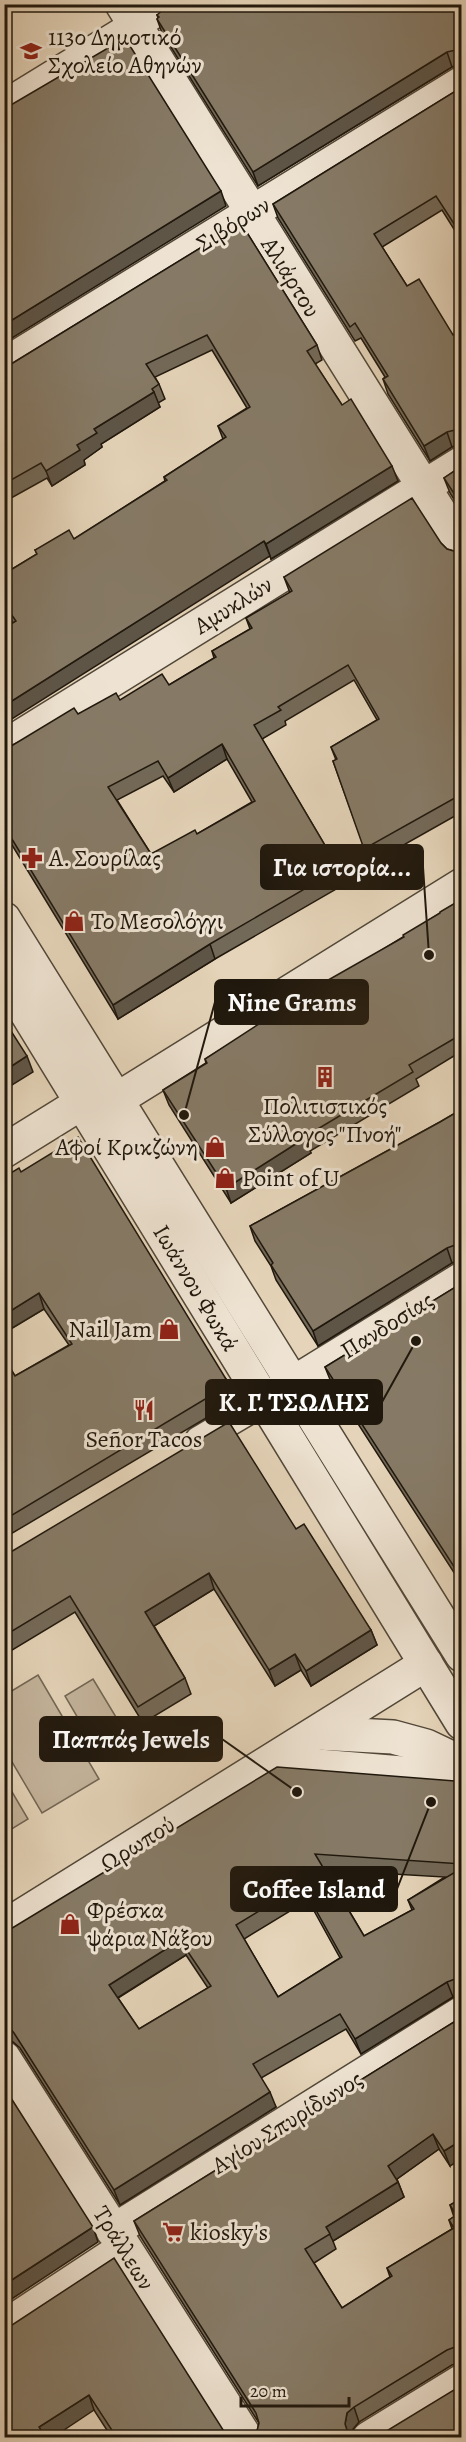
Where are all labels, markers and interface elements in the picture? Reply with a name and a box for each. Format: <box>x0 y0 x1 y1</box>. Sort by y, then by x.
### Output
place label: 113ο Δημοτικό Σχολείο Αθηνών <box>48 21 202 81</box>
school or university icon: 113ο Δημοτικό Σχολείο Αθηνών <box>19 39 43 63</box>
street label: Σιβόρων <box>190 189 276 259</box>
street label: Αλιάρτου <box>253 230 328 323</box>
street label: Αμυκλών <box>187 568 278 642</box>
place label: Α. Σουρίλας <box>48 842 161 874</box>
callout: Για ιστορία... <box>261 845 423 889</box>
pharmacy icon: Α. Σουρίλας <box>20 846 44 870</box>
text: Για ιστορία... <box>273 850 411 885</box>
place label: Το Μεσολόγγι <box>91 905 224 937</box>
shop icon: Το Μεσολόγγι <box>62 909 86 933</box>
callout: Nine Grams <box>215 980 368 1024</box>
text: Nine Grams <box>227 985 357 1020</box>
building icon: Πολιτιστικός Σύλλογος "Πνοή" <box>313 1065 337 1089</box>
place label: Πολιτιστικός Σύλλογος "Πνοή" <box>248 1090 402 1150</box>
place label: Αφοί Κρικζώνη <box>55 1131 198 1163</box>
shop icon: Αφοί Κρικζώνη <box>203 1135 227 1159</box>
place label: Point of U <box>242 1162 340 1194</box>
shop icon: Point of U <box>213 1166 237 1190</box>
street label: Ιωάννου Φωκά <box>146 1219 246 1357</box>
street label: Πανδοσίας <box>334 1284 440 1366</box>
place label: Nail Jam <box>68 1313 152 1345</box>
shop icon: Nail Jam <box>157 1317 181 1341</box>
callout: Κ. Γ. ΤΣΩΛΗΣ <box>206 1380 382 1424</box>
text: Κ. Γ. ΤΣΩΛΗΣ <box>219 1385 369 1420</box>
restaurant icon: Señor Tacos <box>132 1398 156 1422</box>
place label: Señor Tacos <box>86 1423 202 1455</box>
callout: Παππάς Jewels <box>40 1717 222 1761</box>
text: Παππάς Jewels <box>52 1722 210 1757</box>
street label: Ωρωπού <box>93 1808 181 1880</box>
callout: Coffee Island <box>231 1867 397 1911</box>
text: Coffee Island <box>243 1872 386 1907</box>
place label: Φρέσκα ψάρια Νάξου <box>87 1894 213 1954</box>
shop icon: Φρέσκα ψάρια Νάξου <box>58 1912 82 1936</box>
street label: Αγίου Σπυρίδωνος <box>205 2063 369 2182</box>
street label: Τράλλεων <box>86 2200 162 2296</box>
place label: kiosky's <box>190 2216 268 2248</box>
supermarket icon: kiosky's <box>161 2220 185 2244</box>
scale bar <box>241 2370 349 2408</box>
text: 20 m <box>250 2379 287 2403</box>

